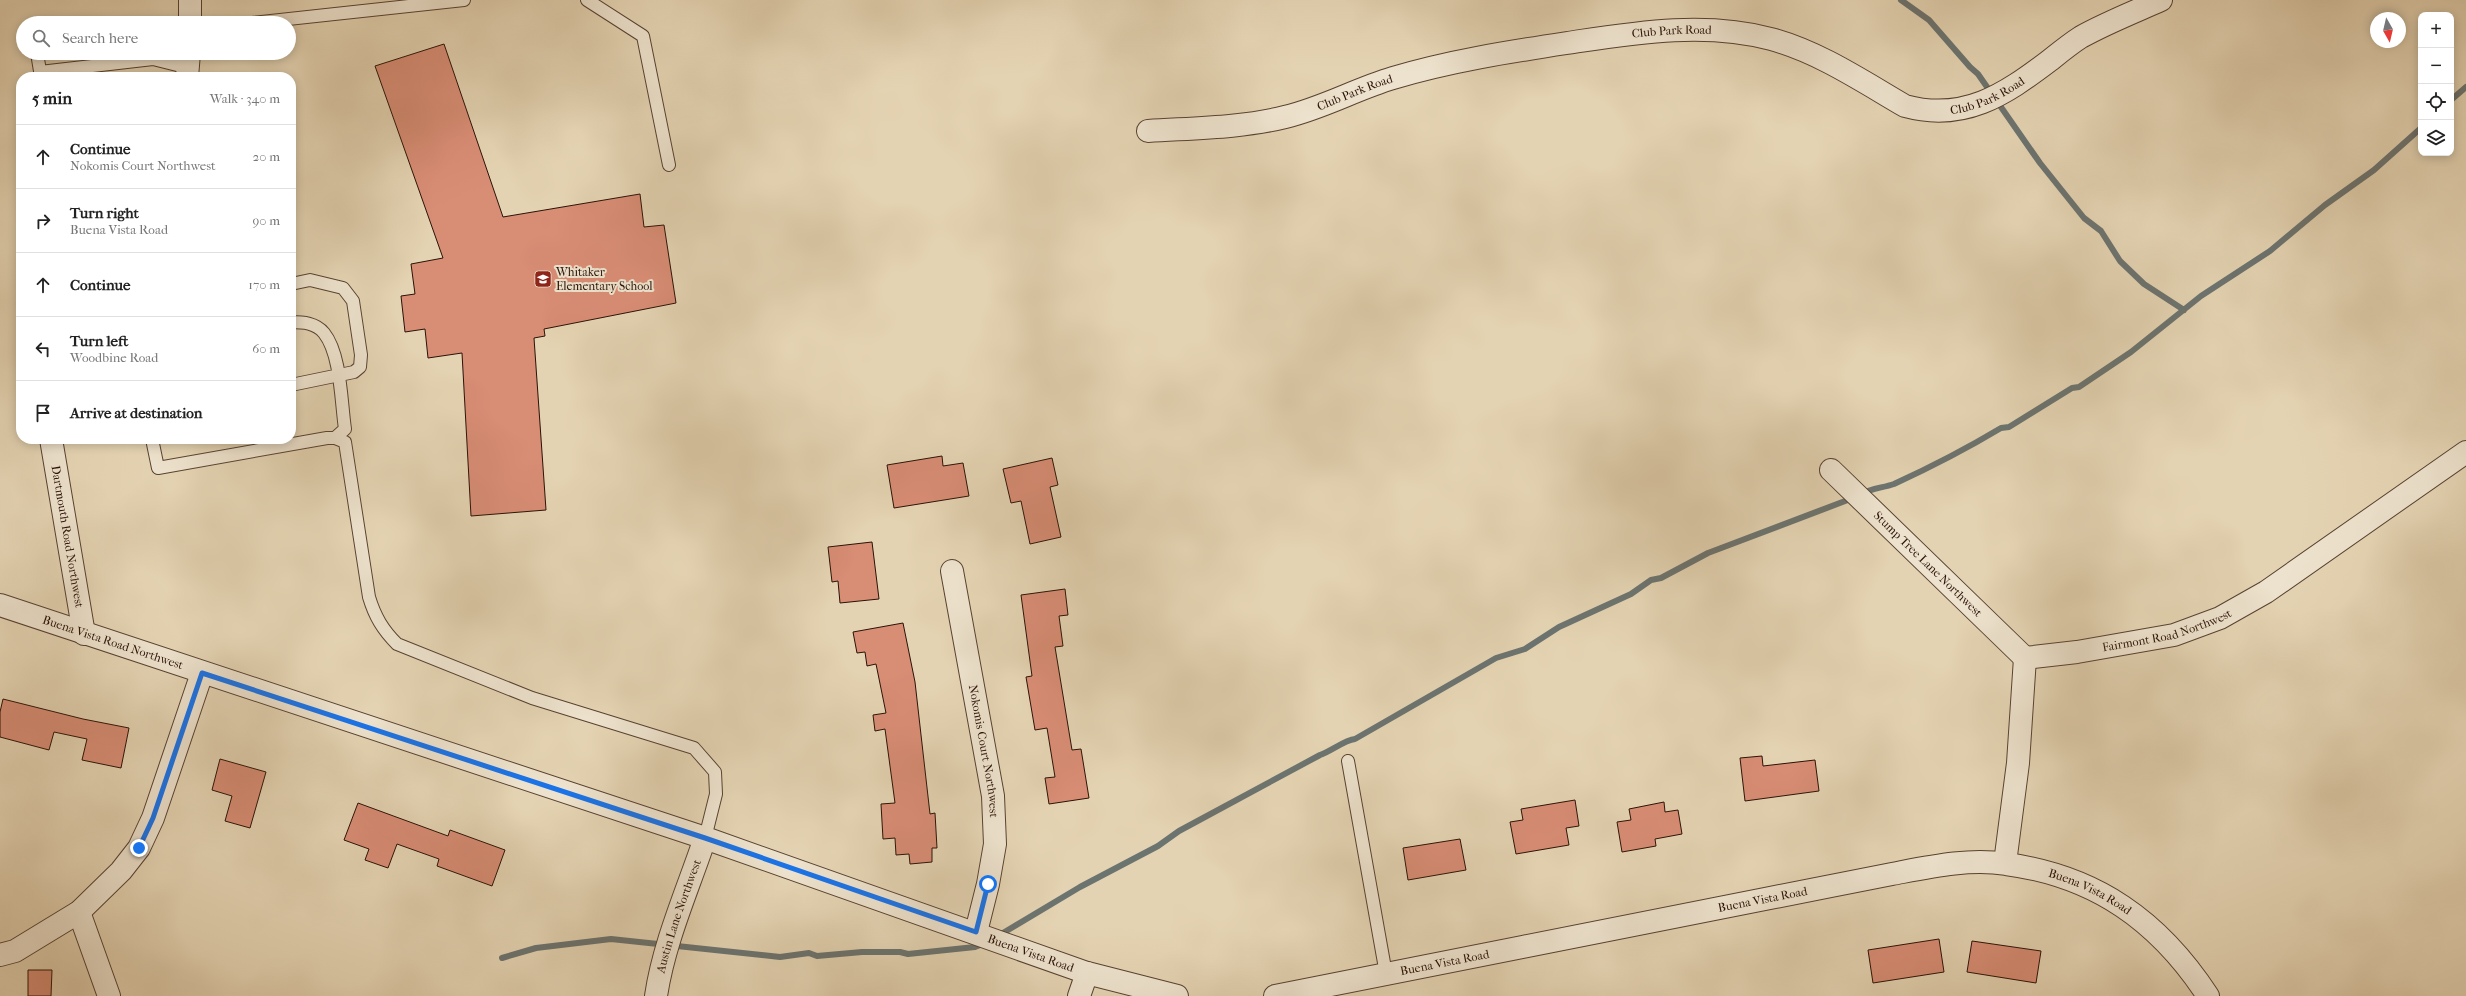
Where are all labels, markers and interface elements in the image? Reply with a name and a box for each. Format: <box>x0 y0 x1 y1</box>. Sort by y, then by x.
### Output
north arrow <box>2370 12 2406 48</box>
map controls <box>2418 12 2454 156</box>
button: + <box>2418 12 2454 48</box>
search box <box>16 16 296 60</box>
street label: Club Park Road <box>1631 23 1713 41</box>
icon: search <box>30 27 52 49</box>
text: Search here <box>62 29 138 47</box>
button: − <box>2418 48 2454 84</box>
street label: Club Park Road <box>1315 71 1395 113</box>
street label: Club Park Road <box>1949 74 2028 117</box>
button: locate <box>2418 84 2454 120</box>
text: 5 min <box>32 88 72 108</box>
text: Walk · 340 m <box>210 91 280 106</box>
button: layers <box>2418 120 2454 156</box>
text: Continue <box>70 140 130 158</box>
icon: ahead <box>32 146 54 168</box>
text: 20 m <box>253 149 280 164</box>
text: Nokomis Court Northwest <box>70 158 216 173</box>
text: Turn right <box>70 204 139 222</box>
icon: right <box>32 210 54 232</box>
text: 90 m <box>252 213 280 228</box>
text: Buena Vista Road <box>70 222 168 237</box>
place label: Whitaker Elementary School <box>555 265 653 293</box>
school or university icon: Whitaker Elementary School <box>533 269 553 289</box>
icon: ahead <box>32 274 54 296</box>
text: Continue <box>70 276 130 294</box>
text: 170 m <box>248 277 280 292</box>
text: Turn left <box>70 332 128 350</box>
icon: left <box>32 338 54 360</box>
text: 60 m <box>252 341 280 356</box>
text: Woodbine Road <box>70 350 158 365</box>
icon: arrive <box>32 402 54 424</box>
text: Arrive at destination <box>70 404 202 422</box>
street label: Dartmouth Road Northwest <box>49 464 87 609</box>
street label: Stump Tree Lane Northwest <box>1871 508 1986 620</box>
street label: Fairmont Road Northwest <box>2101 606 2235 654</box>
street label: Buena Vista Road Northwest <box>41 613 186 672</box>
street label: Nokomis Court Northwest <box>966 684 1001 819</box>
route end <box>130 839 148 857</box>
street label: Austin Lane Northwest <box>653 857 704 975</box>
street label: Buena Vista Road <box>2047 866 2134 918</box>
route start <box>979 875 997 893</box>
street label: Buena Vista Road <box>1717 884 1809 915</box>
street label: Buena Vista Road <box>986 931 1076 975</box>
street label: Buena Vista Road <box>1399 947 1491 978</box>

